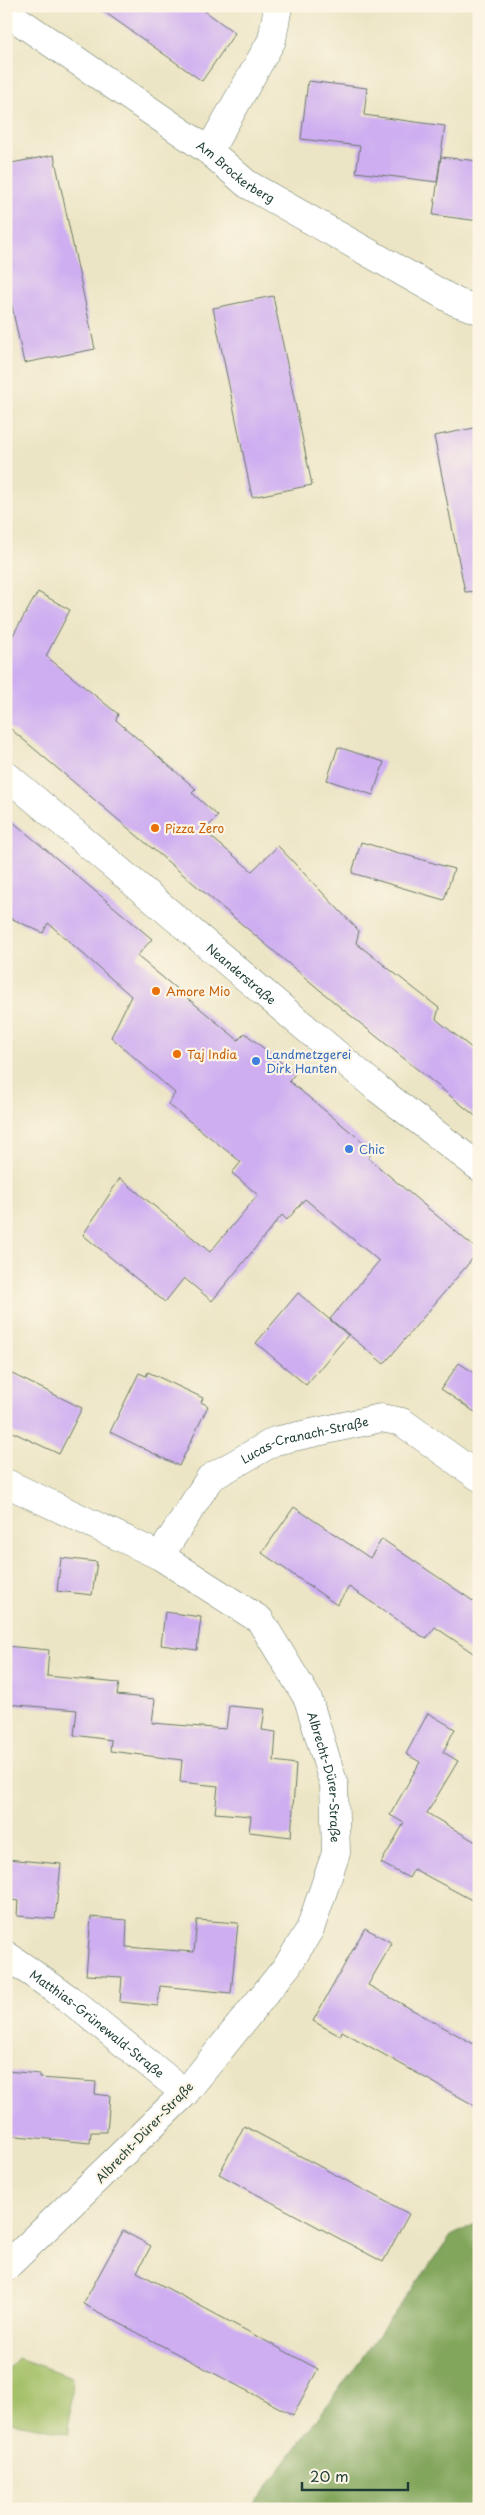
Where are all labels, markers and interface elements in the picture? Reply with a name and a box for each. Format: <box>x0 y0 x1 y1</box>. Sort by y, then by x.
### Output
street label: Am Brockerberg <box>193 136 278 207</box>
place label: Pizza Zero <box>165 819 225 837</box>
marker: Pizza Zero <box>149 822 161 834</box>
street label: Neanderstraße <box>203 939 280 1008</box>
place label: Amore Mio <box>166 982 230 1000</box>
marker: Amore Mio <box>150 985 162 997</box>
place label: Taj India <box>187 1045 237 1063</box>
place label: Landmetzgerei Dirk Hanten <box>266 1045 351 1077</box>
marker: Taj India <box>171 1048 183 1060</box>
marker: Landmetzgerei Dirk Hanten <box>250 1055 262 1067</box>
place label: Chic <box>359 1140 385 1158</box>
marker: Chic <box>343 1143 355 1155</box>
street label: Lucas-Cranach-Straße <box>237 1412 370 1468</box>
street label: Albrecht-Dürer-Straße <box>303 1709 345 1843</box>
street label: Matthias-Grünewald-Straße <box>26 1965 168 2082</box>
street label: Albrecht-Dürer-Straße <box>91 2078 197 2186</box>
scale bar <box>302 2460 409 2492</box>
text: 20 m <box>310 2464 349 2487</box>

